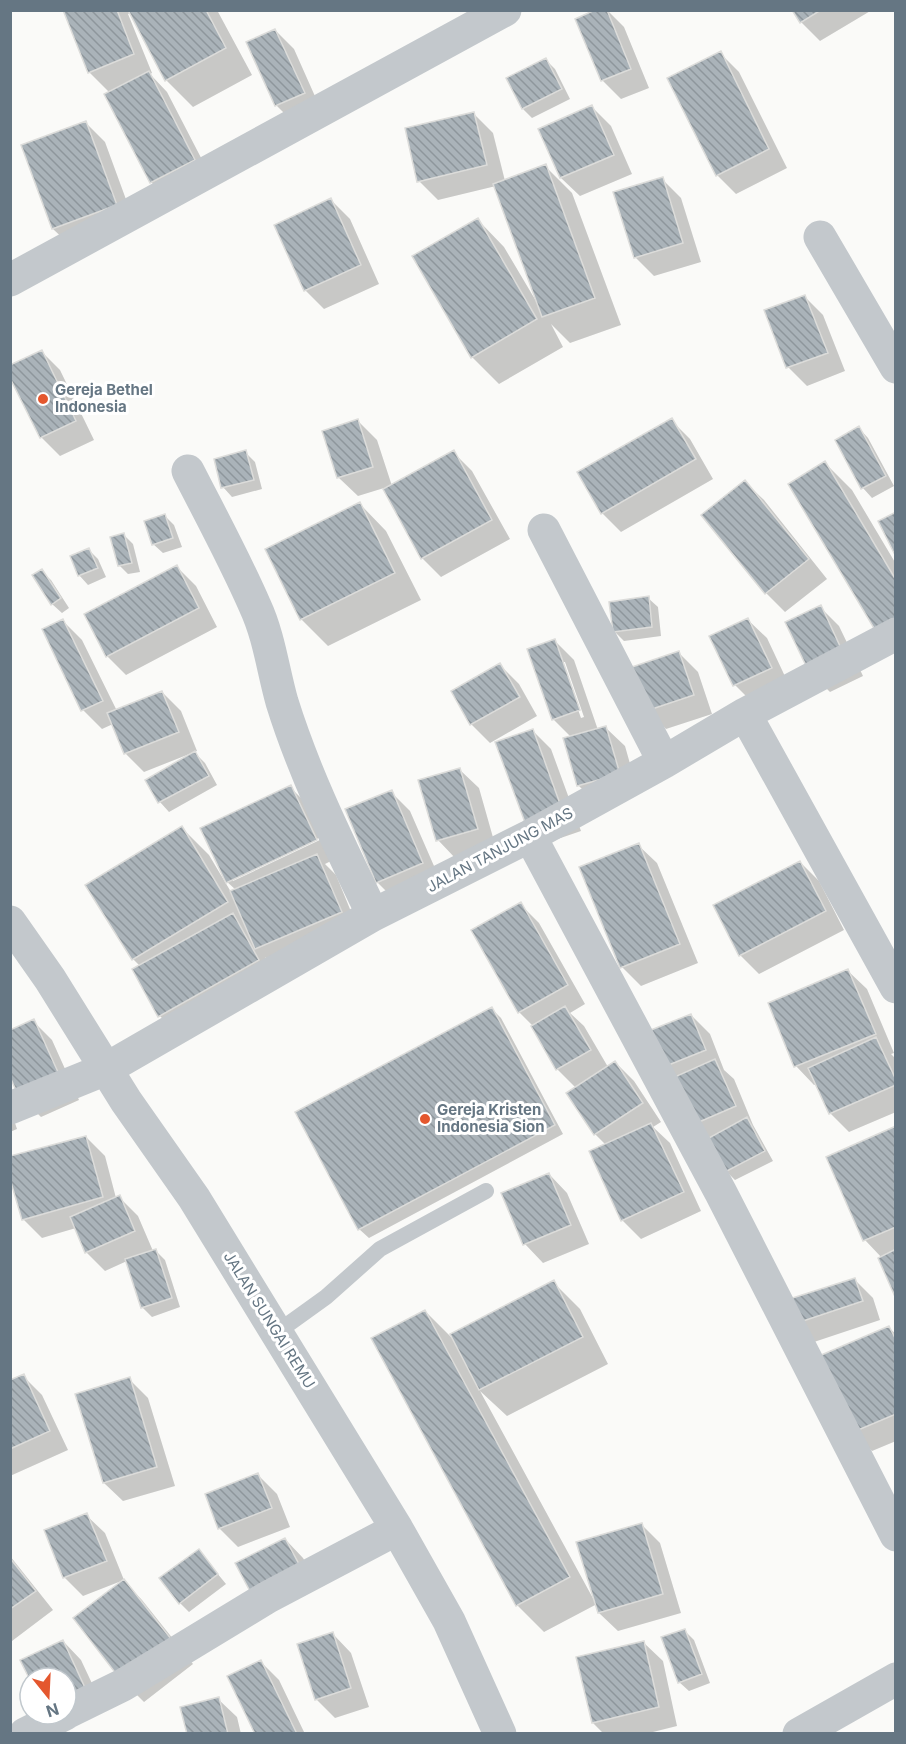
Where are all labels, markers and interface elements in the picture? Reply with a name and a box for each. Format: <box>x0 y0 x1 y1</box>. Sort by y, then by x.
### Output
place label: Gereja Bethel Indonesia <box>55 380 153 416</box>
marker: Gereja Bethel Indonesia <box>36 392 50 406</box>
street label: JALAN TANJUNG MAS <box>423 803 576 896</box>
place label: Gereja Kristen Indonesia Sion <box>437 1100 545 1136</box>
marker: Gereja Kristen Indonesia Sion <box>418 1112 432 1126</box>
street label: JALAN SUNGAI REMU <box>220 1248 319 1392</box>
north arrow <box>18 1666 78 1726</box>
text: N <box>44 1699 62 1722</box>

